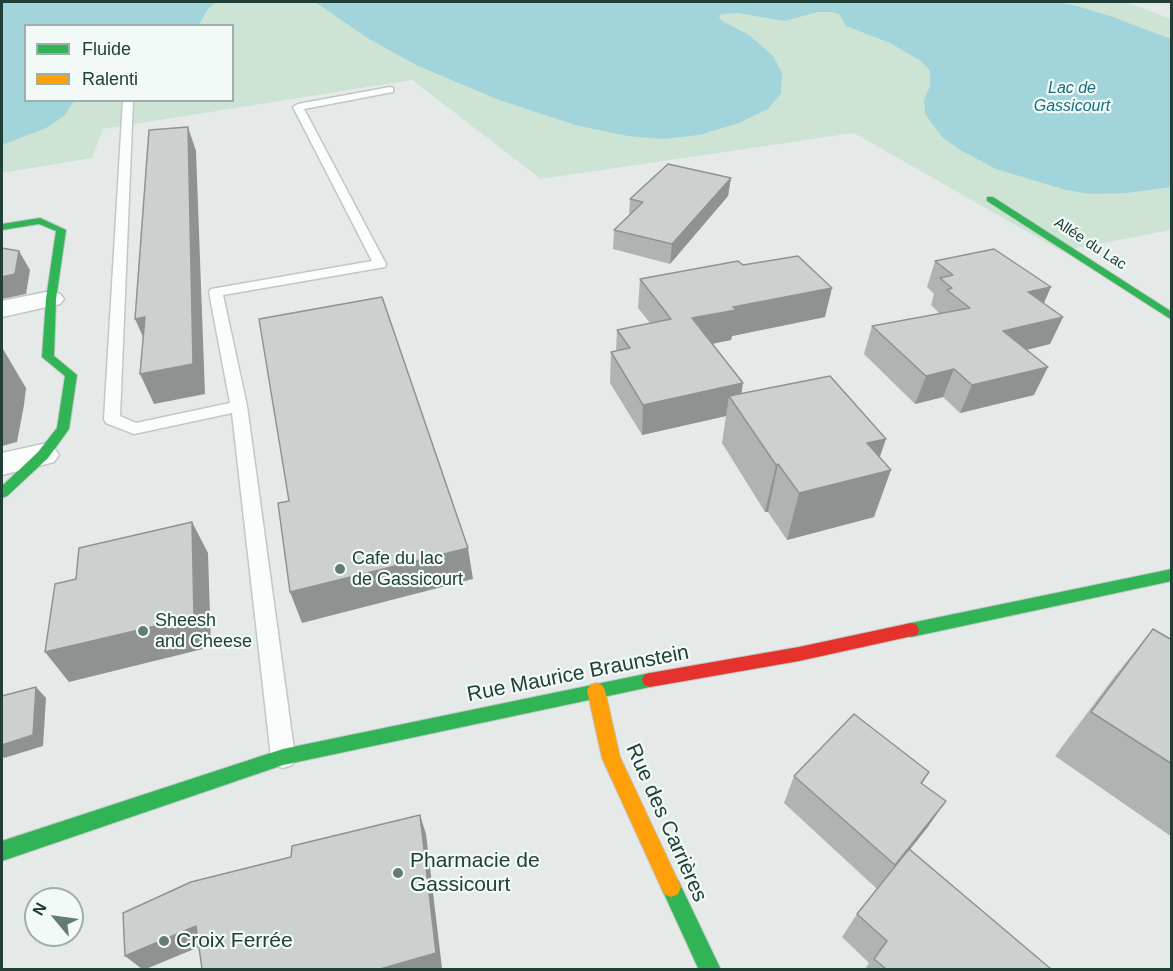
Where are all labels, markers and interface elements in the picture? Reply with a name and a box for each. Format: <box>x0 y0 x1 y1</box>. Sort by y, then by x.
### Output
legend <box>24 24 234 102</box>
text: Fluide <box>82 39 131 59</box>
text: Ralenti <box>82 69 138 89</box>
water label: Lac de Gassicourt <box>1034 79 1110 117</box>
street label: Allée du Lac <box>1050 214 1130 274</box>
place label: Cafe du lac de Gassicourt <box>352 548 463 590</box>
marker: Cafe du lac de Gassicourt <box>333 562 347 576</box>
place label: Sheesh and Cheese <box>155 610 252 652</box>
marker: Sheesh and Cheese <box>136 624 150 638</box>
street label: Rue Maurice Braunstein <box>465 640 691 708</box>
street label: Rue des Carrières <box>620 740 712 906</box>
place label: Pharmacie de Gassicourt <box>410 848 540 898</box>
marker: Pharmacie de Gassicourt <box>391 866 405 880</box>
north arrow <box>24 887 84 947</box>
text: N <box>29 900 50 918</box>
place label: Croix Ferrée <box>176 928 293 954</box>
marker: Croix Ferrée <box>157 934 171 948</box>

